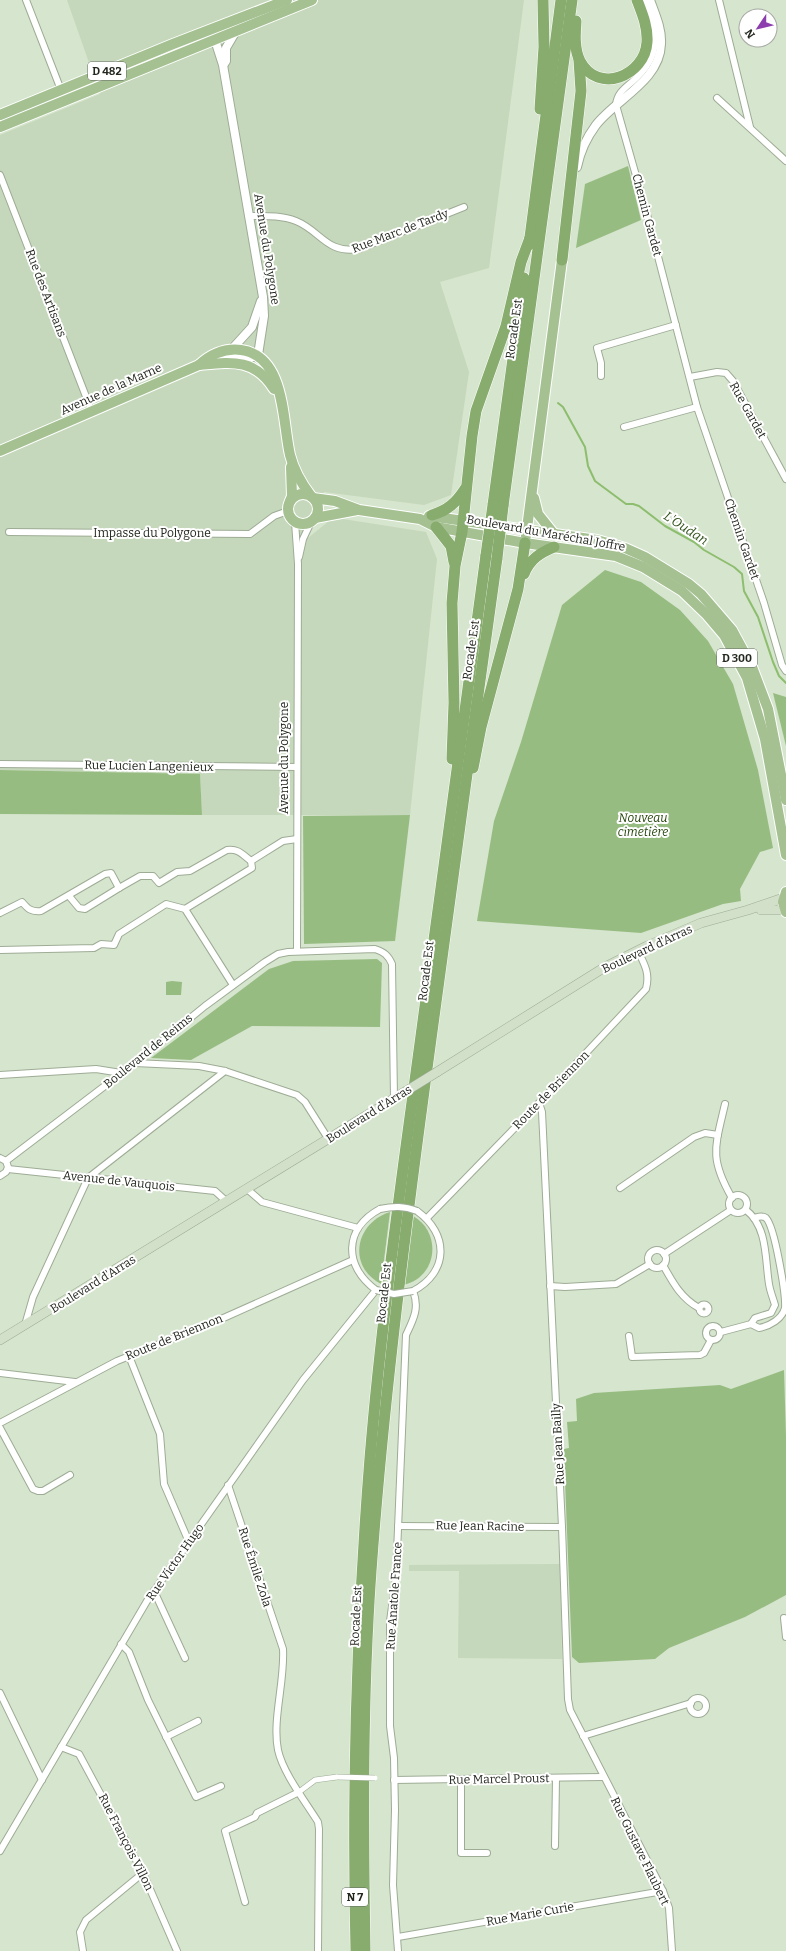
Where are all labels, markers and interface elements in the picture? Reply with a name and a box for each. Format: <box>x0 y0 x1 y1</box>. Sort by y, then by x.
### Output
north arrow <box>738 8 778 48</box>
text: N <box>742 26 758 41</box>
road number: D 482 <box>88 62 126 80</box>
street label: Chemin Gardet <box>629 172 665 258</box>
street label: Avenue du Polygone <box>251 192 283 306</box>
street label: Rue Marc de Tardy <box>350 206 451 256</box>
street label: Rue des Artisans <box>23 247 69 339</box>
street label: Rocade Est <box>503 297 525 360</box>
street label: Avenue de la Marne <box>58 360 164 418</box>
street label: Rue Gardet <box>727 379 770 441</box>
street label: Chemin Gardet <box>722 497 763 582</box>
water label: L'Oudan <box>661 508 711 548</box>
street label: Boulevard du Maréchal Joffre <box>466 512 626 554</box>
street label: Impasse du Polygone <box>93 526 211 540</box>
street label: Rocade Est <box>460 618 482 681</box>
road number: D 300 <box>717 649 757 667</box>
street label: Avenue du Polygone <box>277 702 291 814</box>
street label: Rue Lucien Langenieux <box>84 758 214 774</box>
park label: Nouveau cimetière <box>618 811 668 839</box>
street label: Boulevard d'Arras <box>600 922 695 976</box>
street label: Rocade Est <box>415 940 437 1002</box>
street label: Boulevard de Reims <box>101 1011 195 1091</box>
street label: Route de Briennon <box>510 1048 592 1132</box>
street label: Boulevard d'Arras <box>324 1082 415 1146</box>
street label: Avenue de Vauquois <box>62 1168 176 1194</box>
street label: Boulevard d'Arras <box>48 1252 139 1316</box>
street label: Rocade Est <box>374 1262 394 1324</box>
street label: Route de Briennon <box>123 1311 225 1363</box>
street label: Rue Jean Bailly <box>549 1402 567 1485</box>
street label: Rue Jean Racine <box>435 1518 525 1534</box>
street label: Rue Victor Hugo <box>143 1521 207 1603</box>
street label: Rue Émile Zola <box>236 1525 276 1609</box>
street label: Rue Anatole France <box>383 1542 405 1650</box>
street label: Rocade Est <box>347 1585 365 1647</box>
street label: Rue Marcel Proust <box>448 1771 550 1787</box>
street label: Rue François Villon <box>95 1791 157 1893</box>
street label: Rue Gustave Flaubert <box>608 1795 673 1908</box>
road number: N 7 <box>342 1888 368 1906</box>
street label: Rue Marie Curie <box>485 1899 575 1929</box>

